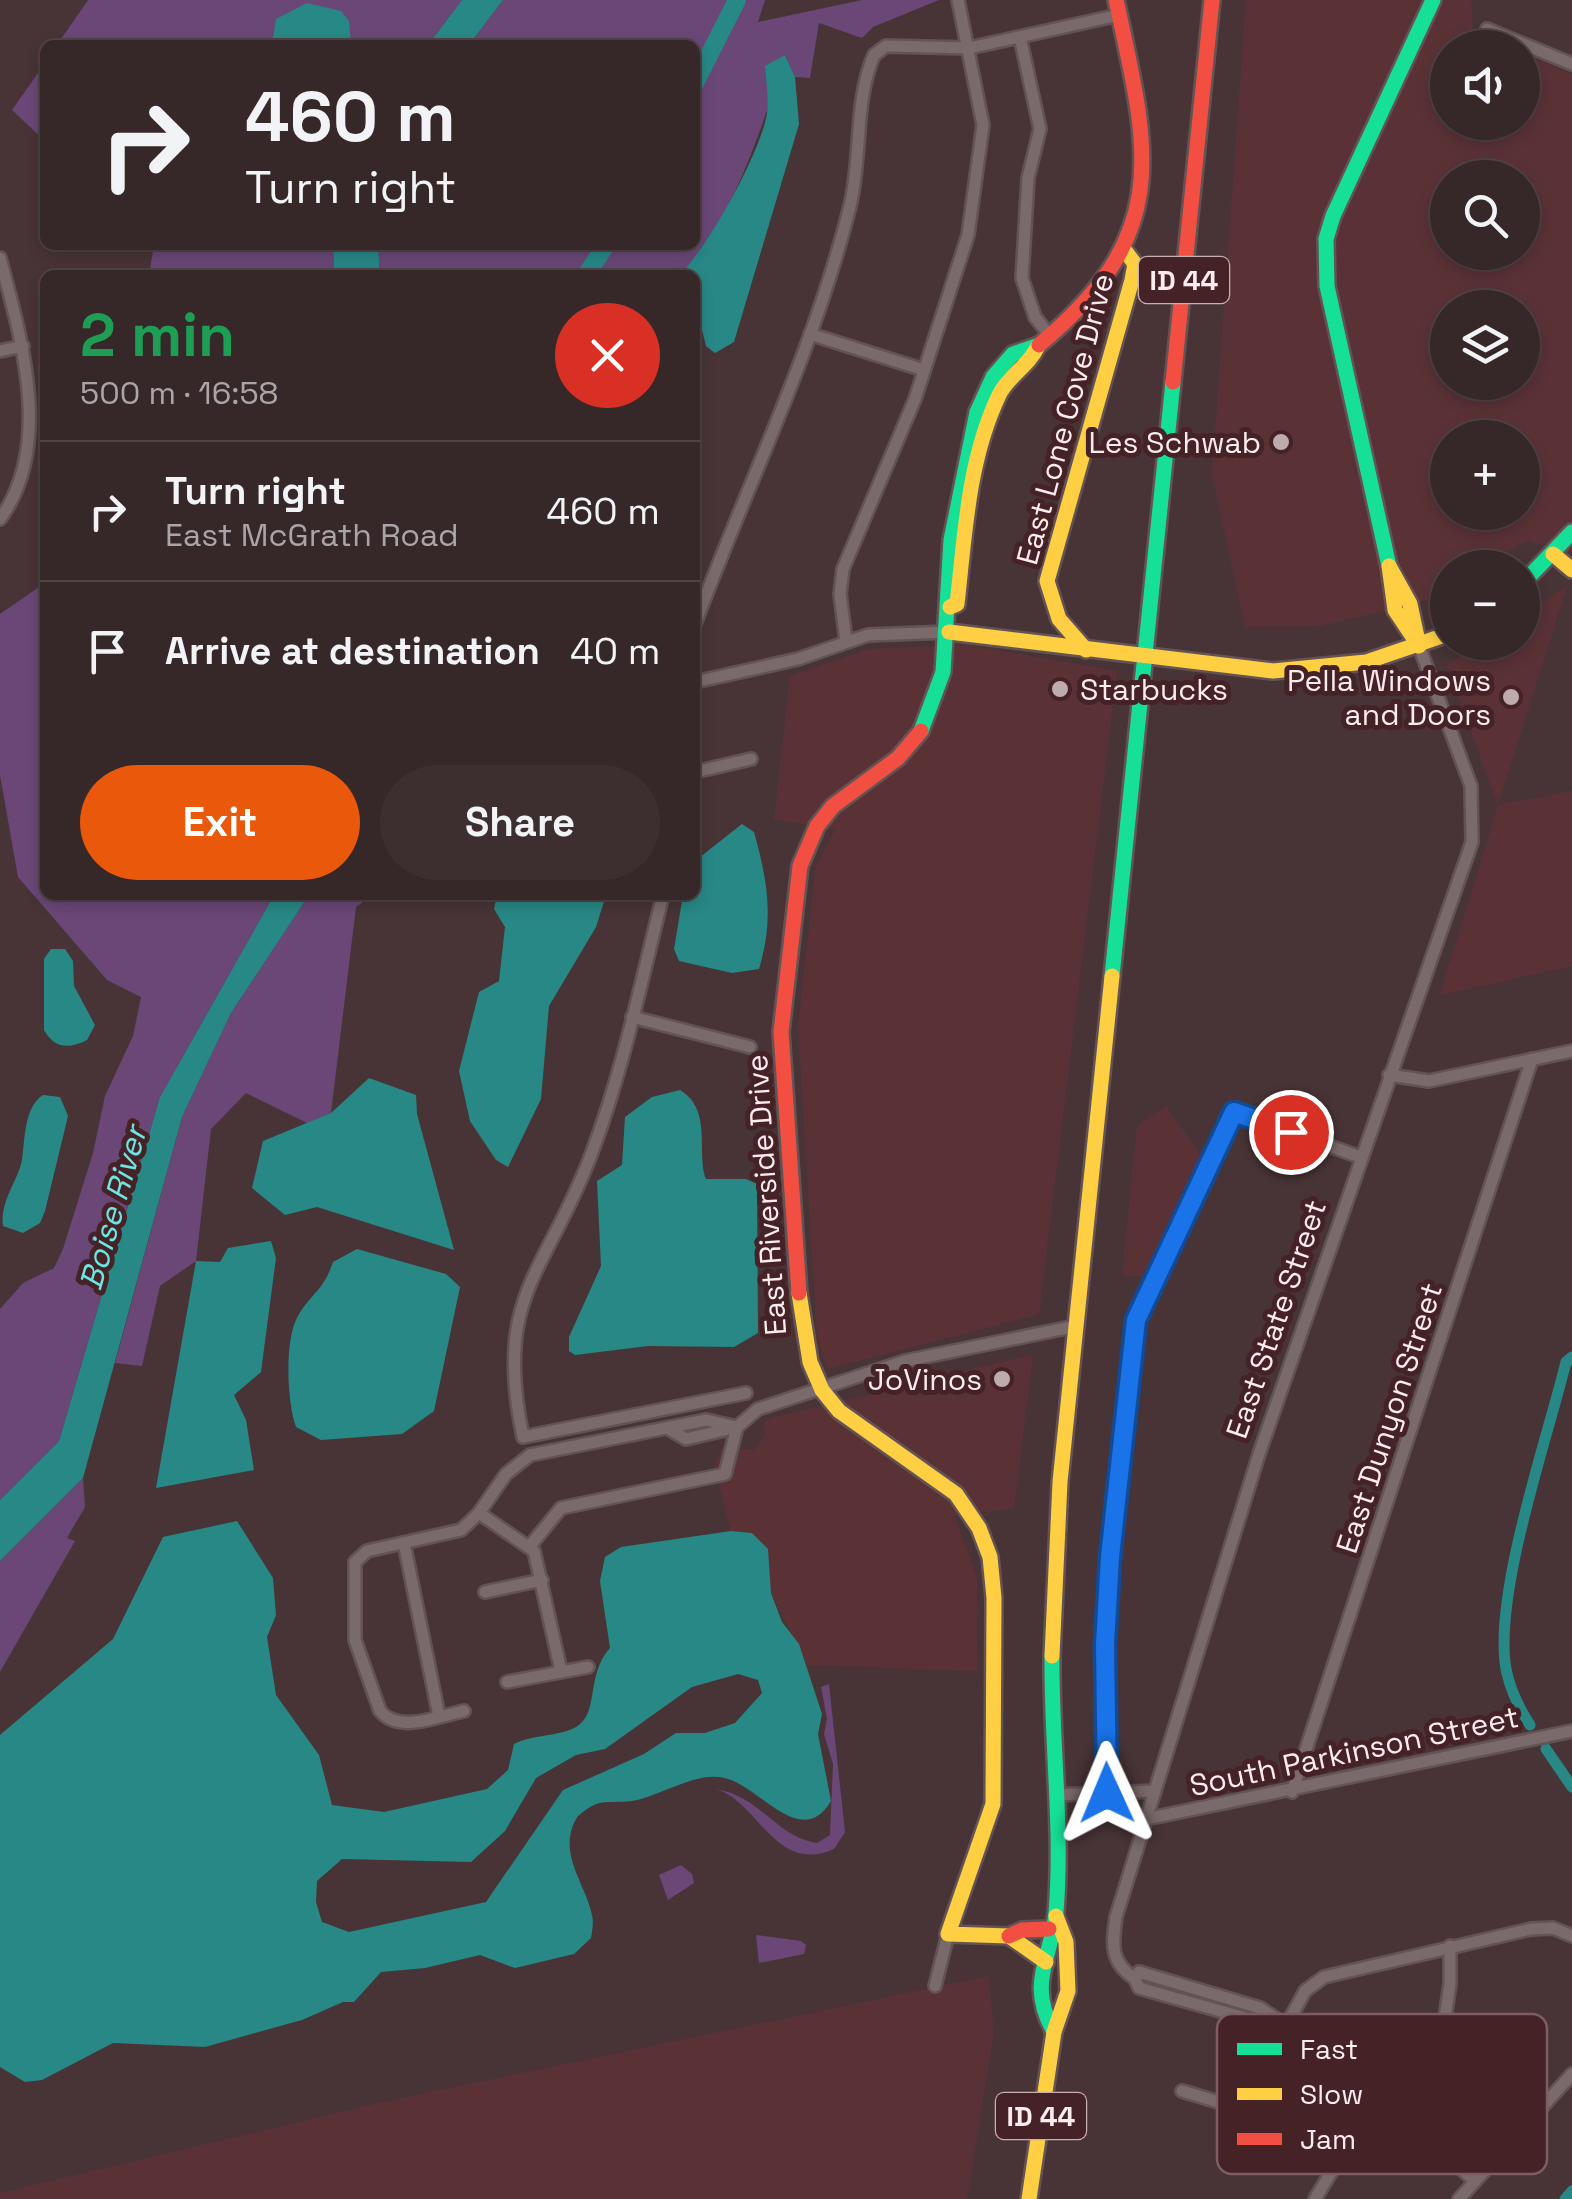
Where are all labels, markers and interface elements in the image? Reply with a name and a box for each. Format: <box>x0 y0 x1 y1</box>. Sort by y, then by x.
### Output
map controls <box>1430 30 1540 660</box>
button: sound <box>1430 30 1540 140</box>
text: 460 m <box>245 72 456 161</box>
icon: right <box>80 80 210 210</box>
text: Turn right <box>245 159 456 216</box>
button: search <box>1430 160 1540 270</box>
road number: ID 44 <box>1139 257 1229 303</box>
street label: East Lone Cove Drive <box>1007 269 1123 569</box>
button: layers <box>1430 290 1540 400</box>
text: 2 min <box>80 297 235 374</box>
button: close <box>555 303 660 408</box>
text: 500 m · 16:58 <box>80 373 279 413</box>
button: + <box>1430 420 1540 530</box>
place label: Les Schwab <box>1089 423 1261 462</box>
marker: Les Schwab <box>1270 431 1292 453</box>
text: Turn right <box>165 467 346 515</box>
icon: right <box>80 484 135 539</box>
text: 460 m <box>546 487 660 535</box>
text: East McGrath Road <box>165 515 459 555</box>
button: − <box>1430 550 1540 660</box>
icon: arrive <box>80 624 135 679</box>
text: Arrive at destination <box>165 627 540 675</box>
text: 40 m <box>570 627 661 675</box>
place label: Pella Windows and Doors <box>1287 661 1491 734</box>
place label: Starbucks <box>1080 670 1228 709</box>
marker: Starbucks <box>1049 678 1071 700</box>
marker: Pella Windows and Doors <box>1500 686 1522 708</box>
button: Exit <box>80 765 360 880</box>
button: Share <box>380 765 660 880</box>
street label: East Riverside Drive <box>737 1053 795 1337</box>
pin <box>1249 1090 1334 1175</box>
icon: arrive <box>1264 1105 1319 1160</box>
water label: Boise River <box>71 1119 156 1294</box>
street label: East State Street <box>1217 1195 1335 1443</box>
street label: East Dunyon Street <box>1327 1278 1451 1558</box>
place label: JoVinos <box>868 1360 982 1399</box>
marker: JoVinos <box>991 1368 1013 1390</box>
street label: South Parkinson Street <box>1186 1697 1522 1805</box>
position arrow <box>1055 1741 1159 1845</box>
legend <box>1217 2014 1547 2174</box>
text: Fast <box>1300 2031 1358 2067</box>
text: Slow <box>1300 2076 1363 2112</box>
road number: ID 44 <box>996 2093 1086 2139</box>
text: Jam <box>1300 2121 1356 2157</box>

